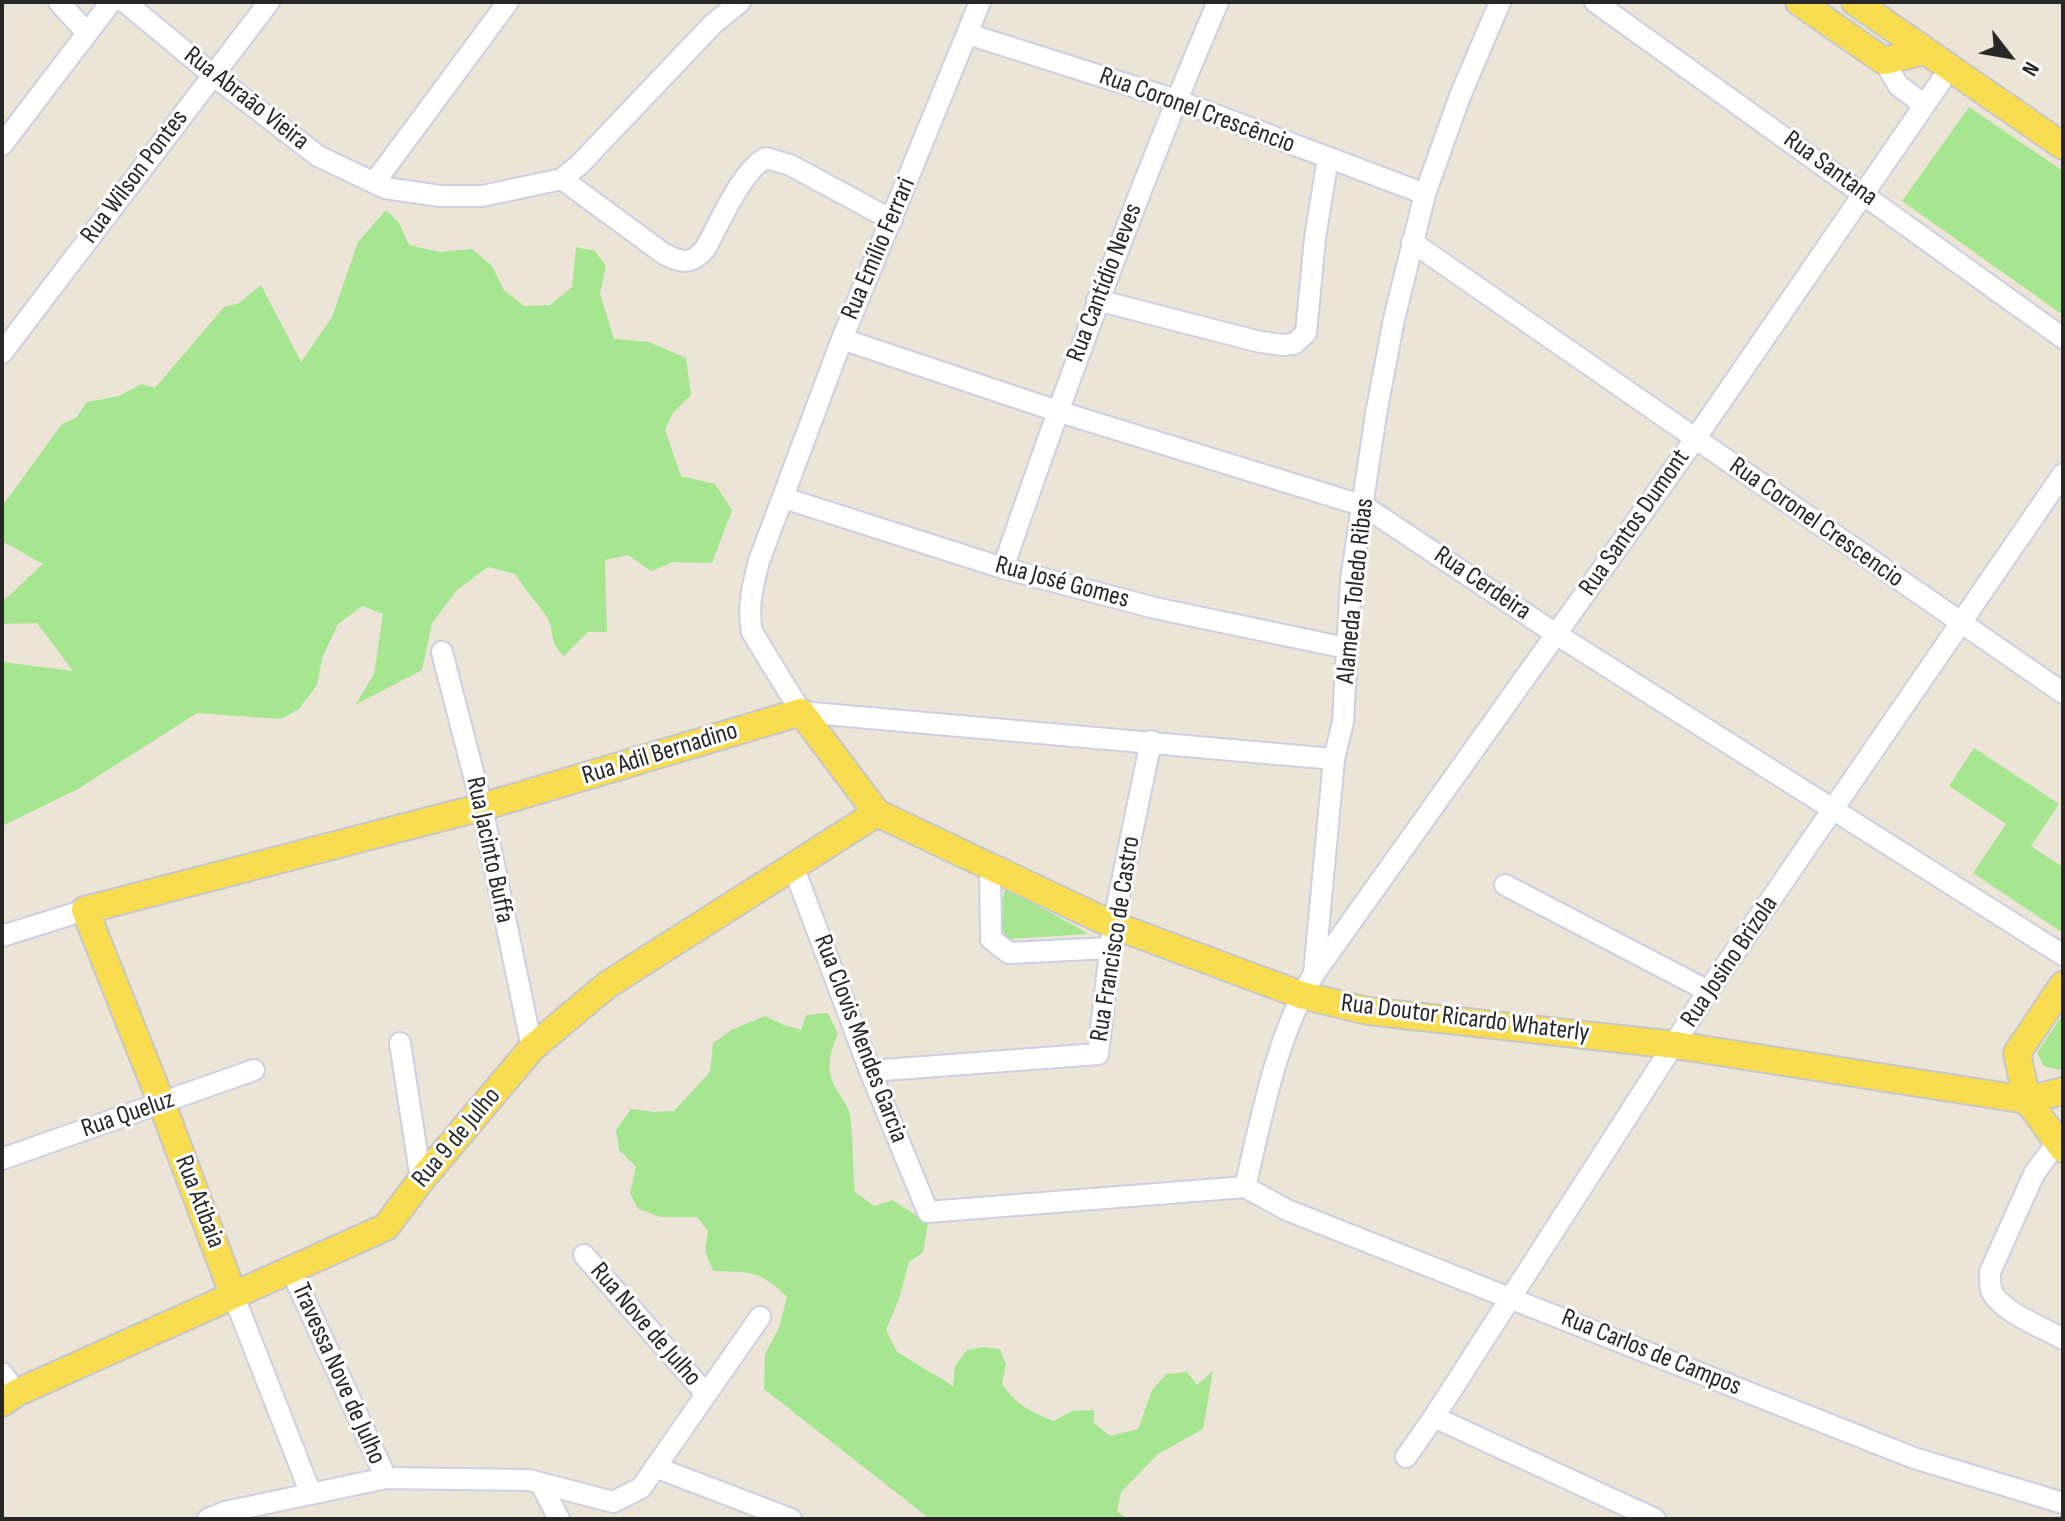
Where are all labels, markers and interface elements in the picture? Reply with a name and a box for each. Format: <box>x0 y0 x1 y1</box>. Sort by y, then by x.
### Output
north arrow <box>1969 16 2049 96</box>
street label: Rua Abraão Vieira <box>177 40 315 158</box>
text: N <box>2015 57 2045 81</box>
street label: Rua Coronel Crescêncio <box>1095 61 1299 161</box>
street label: Rua Wilson Pontes <box>75 104 195 250</box>
street label: Rua Santana <box>1777 125 1883 213</box>
street label: Rua Emílio Ferrari <box>835 173 923 325</box>
street label: Rua Cantídio Neves <box>1061 199 1149 367</box>
street label: Rua Santos Dumont <box>1573 444 1697 602</box>
street label: Rua Coronel Crescencio <box>1723 451 1909 595</box>
street label: Alameda Toledo Ribas <box>1331 497 1381 685</box>
street label: Rua Cerdeira <box>1428 540 1536 628</box>
street label: Rua José Gomes <box>992 550 1132 616</box>
street label: Rua Adil Bernadino <box>579 716 741 792</box>
street label: Rua Jacinto Buffa <box>458 774 520 926</box>
street label: Rua Francisco de Castro <box>1084 834 1148 1044</box>
street label: Rua Josino Brizola <box>1675 890 1785 1034</box>
street label: Rua Clovis Mendes Garcia <box>806 931 914 1147</box>
street label: Rua Doutor Ricardo Whaterly <box>1339 988 1591 1050</box>
street label: Rua 9 de Julho <box>406 1082 508 1194</box>
street label: Rua Queluz <box>77 1085 179 1145</box>
street label: Rua Atibaia <box>167 1151 231 1253</box>
street label: Rua Nove de Julho <box>583 1257 707 1393</box>
street label: Travessa Nove de Julho <box>284 1279 392 1469</box>
street label: Rua Carlos de Campos <box>1557 1303 1745 1403</box>

